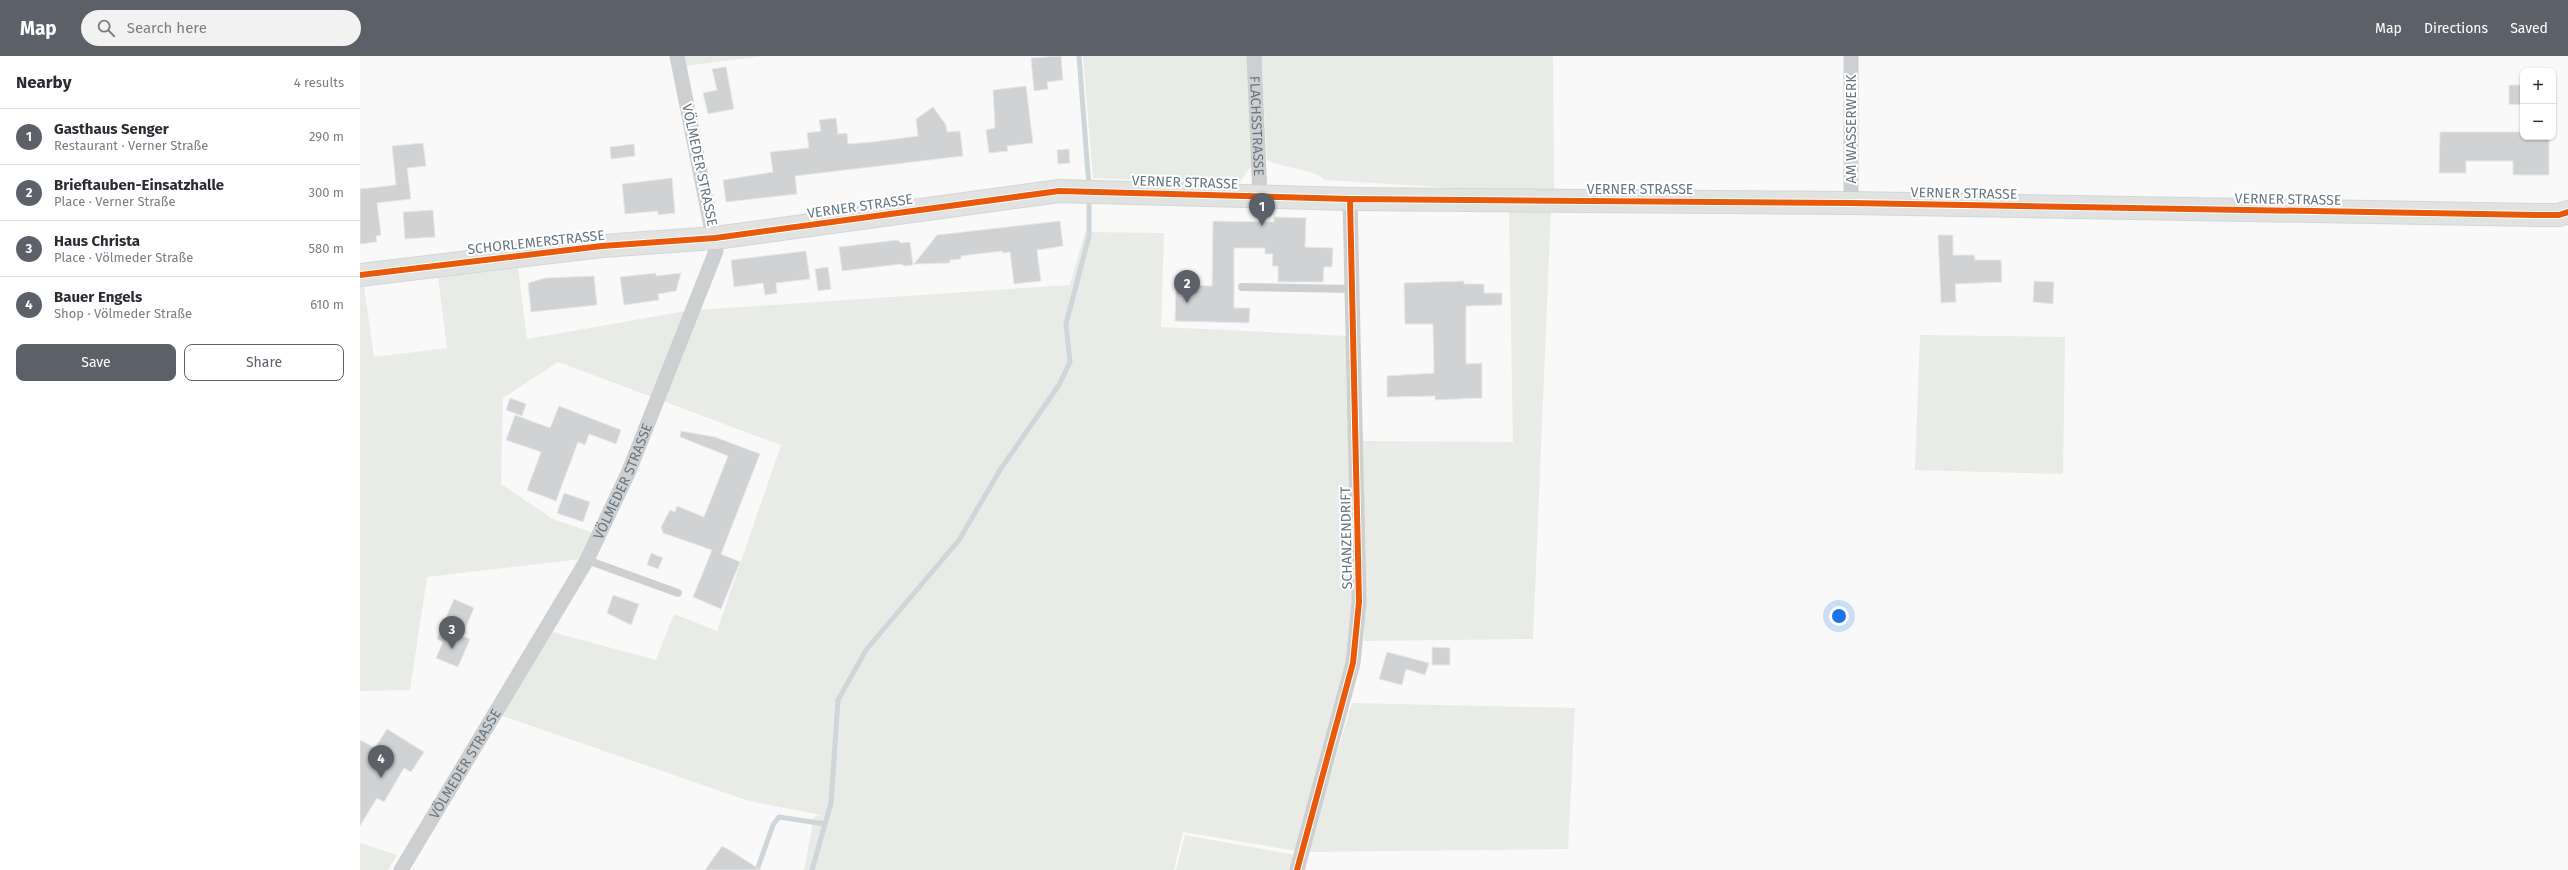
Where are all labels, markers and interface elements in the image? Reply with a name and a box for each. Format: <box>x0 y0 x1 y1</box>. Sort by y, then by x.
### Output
search box <box>81 10 361 46</box>
text: Map <box>20 17 57 40</box>
icon: search <box>95 17 117 39</box>
text: Search here <box>127 19 207 37</box>
text: Map <box>2375 20 2402 37</box>
text: Directions <box>2424 20 2488 37</box>
text: Saved <box>2510 20 2548 37</box>
map controls <box>2520 68 2556 140</box>
button: + <box>2520 68 2556 104</box>
text: Nearby <box>16 72 71 93</box>
street label: AM WASSERWERK <box>1843 74 1860 184</box>
text: 4 results <box>294 75 344 90</box>
street label: FLACHSSTRASSE <box>1246 75 1267 176</box>
street label: VÖLMEDER STRASSE <box>678 102 722 228</box>
button: − <box>2520 104 2556 140</box>
text: Gasthaus Senger <box>54 120 169 138</box>
text: 1 <box>26 129 32 144</box>
text: 290 m <box>309 129 344 144</box>
text: Restaurant · Verner Straße <box>54 138 208 153</box>
street label: VERNER STRASSE <box>1131 172 1239 193</box>
text: Brieftauben-Einsatzhalle <box>54 176 224 194</box>
street label: VERNER STRASSE <box>1587 181 1693 198</box>
street label: VERNER STRASSE <box>1911 184 2017 203</box>
text: 2 <box>26 185 32 200</box>
text: 300 m <box>308 185 344 200</box>
street label: VERNER STRASSE <box>2235 190 2341 209</box>
street label: VERNER STRASSE <box>806 191 914 222</box>
pin: 1 <box>1249 193 1275 226</box>
text: Place · Verner Straße <box>54 194 176 209</box>
street label: SCHORLEMERSTRASSE <box>467 227 606 258</box>
text: Haus Christa <box>54 232 140 250</box>
text: 3 <box>26 241 32 256</box>
text: 580 m <box>308 241 344 256</box>
text: Place · Völmeder Straße <box>54 250 193 265</box>
pin: 2 <box>1174 270 1200 303</box>
text: Bauer Engels <box>54 288 142 306</box>
text: 4 <box>25 297 33 312</box>
text: 610 m <box>310 297 344 312</box>
text: Shop · Völmeder Straße <box>54 306 192 321</box>
button: Save <box>16 344 176 381</box>
button: Share <box>184 344 344 381</box>
street label: VÖLMEDER STRASSE <box>590 421 656 542</box>
street label: SCHANZENDRIFT <box>1337 486 1356 589</box>
your location <box>1829 606 1849 626</box>
pin: 3 <box>439 616 465 649</box>
street label: VÖLMEDER STRASSE <box>426 706 505 822</box>
pin: 4 <box>368 745 394 778</box>

